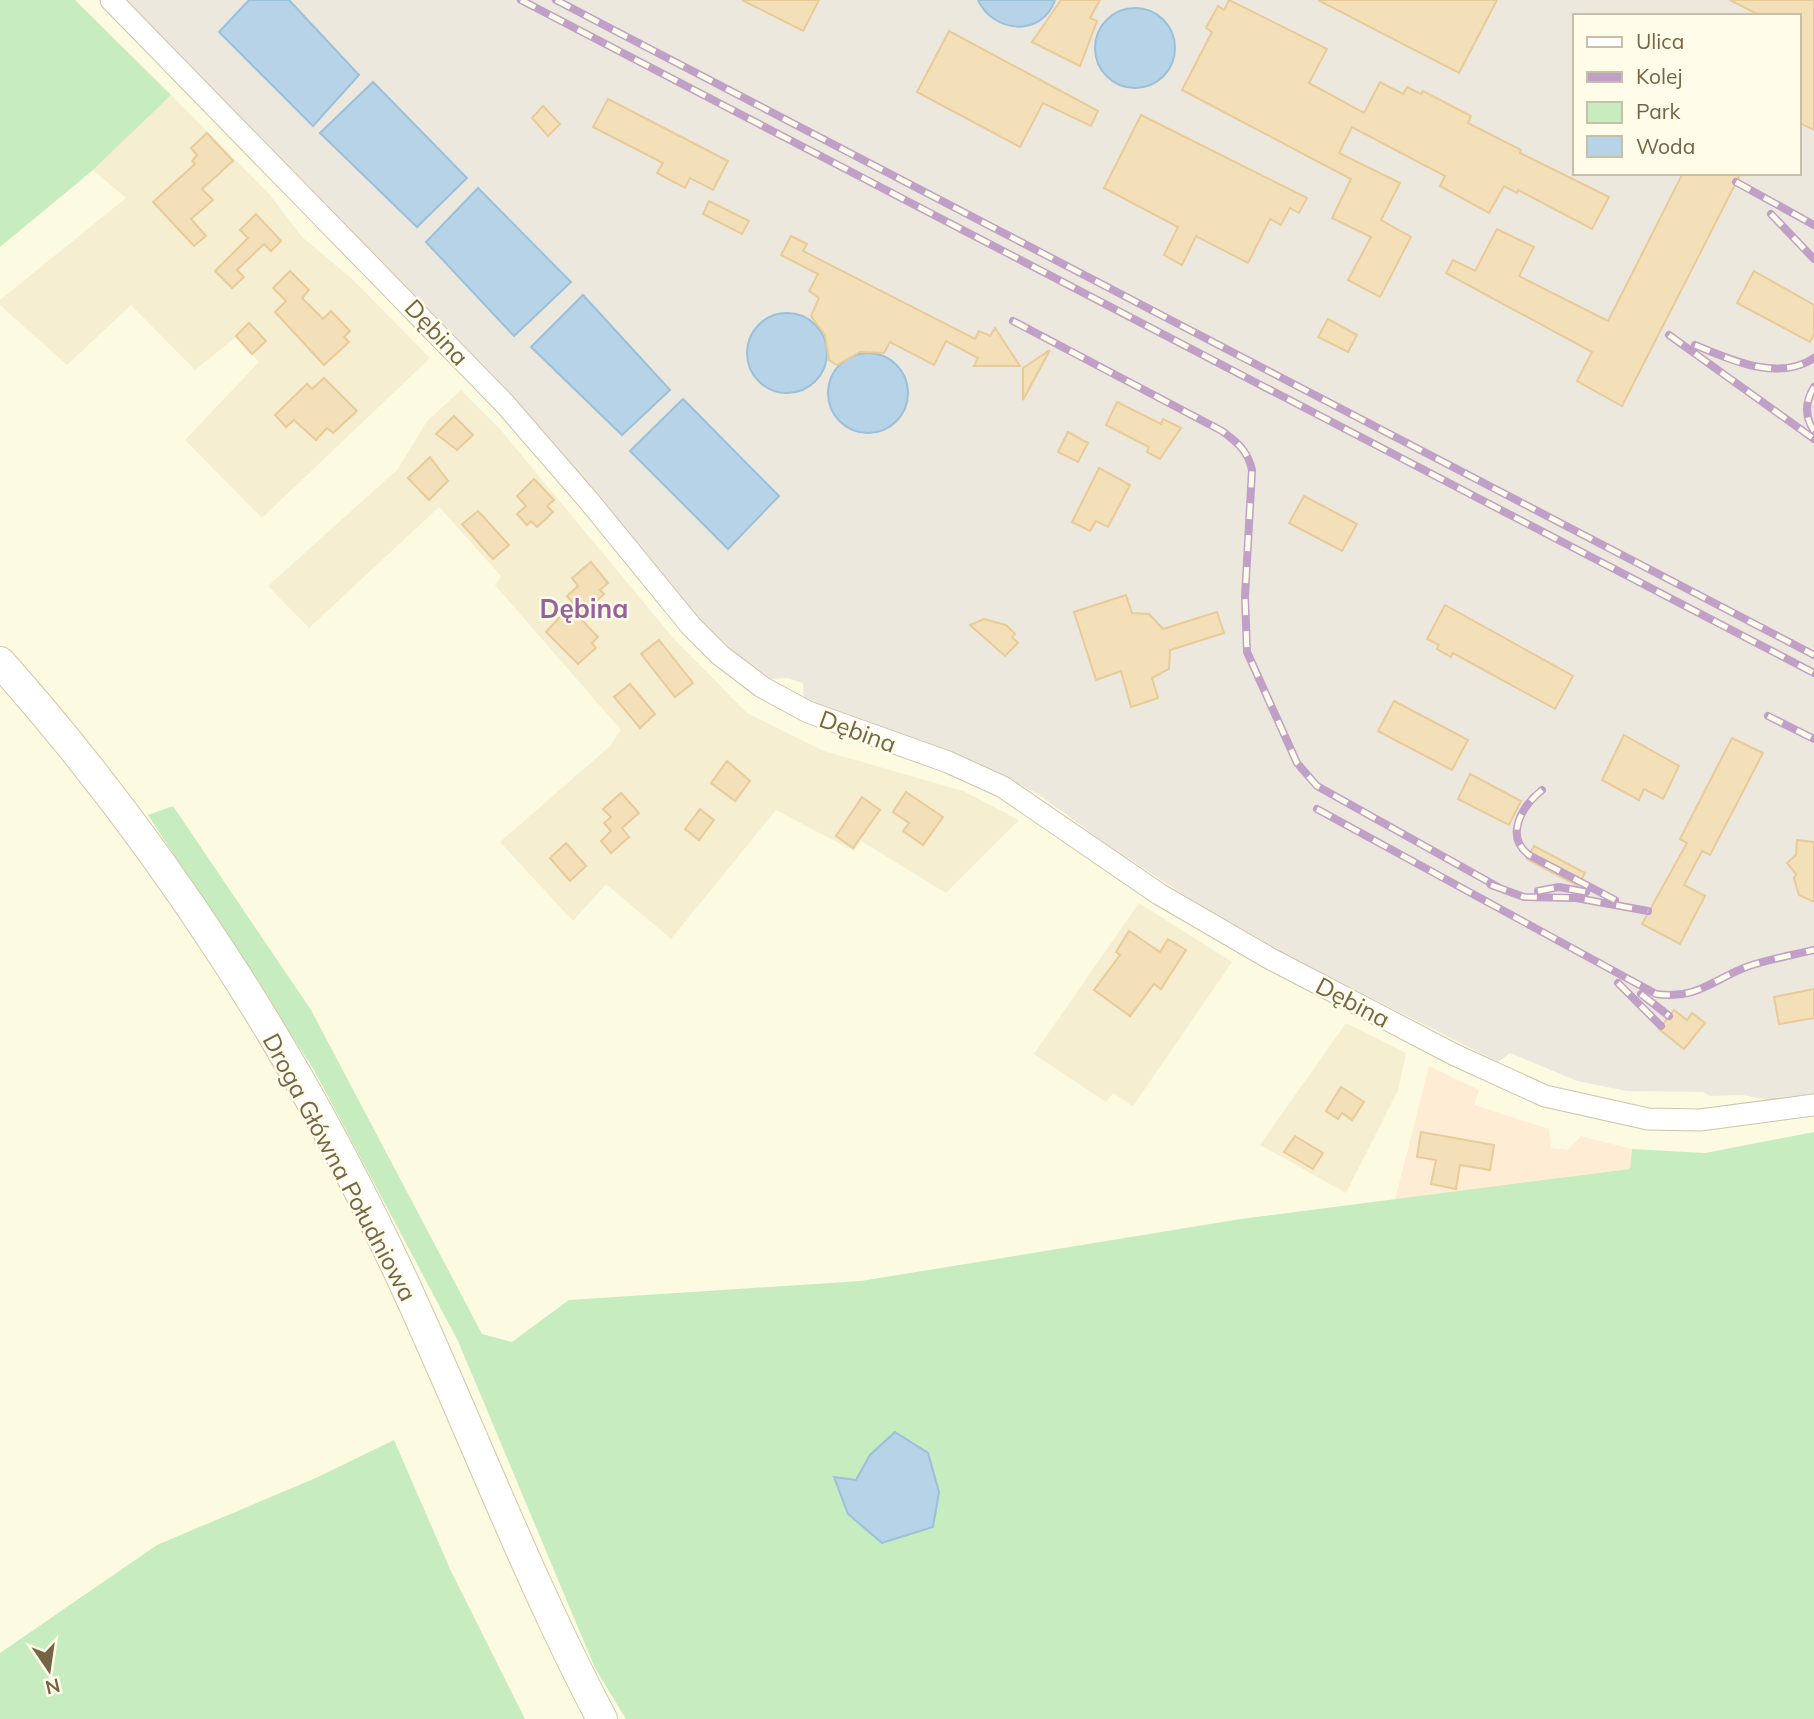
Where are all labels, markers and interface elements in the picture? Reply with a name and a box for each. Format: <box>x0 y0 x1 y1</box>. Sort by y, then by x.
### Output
legend <box>1573 14 1800 175</box>
text: Ulica <box>1636 28 1684 54</box>
text: Kolej <box>1636 63 1683 89</box>
text: Park <box>1636 98 1680 124</box>
text: Woda <box>1636 133 1695 159</box>
street label: Dębina <box>399 293 475 371</box>
district label: Dębina <box>540 592 628 625</box>
street label: Dębina <box>815 703 901 759</box>
street label: Dębina <box>1311 970 1395 1034</box>
street label: Droga Główna Południowa <box>257 1028 423 1306</box>
north arrow <box>14 1635 84 1705</box>
text: N <box>43 1673 63 1700</box>

